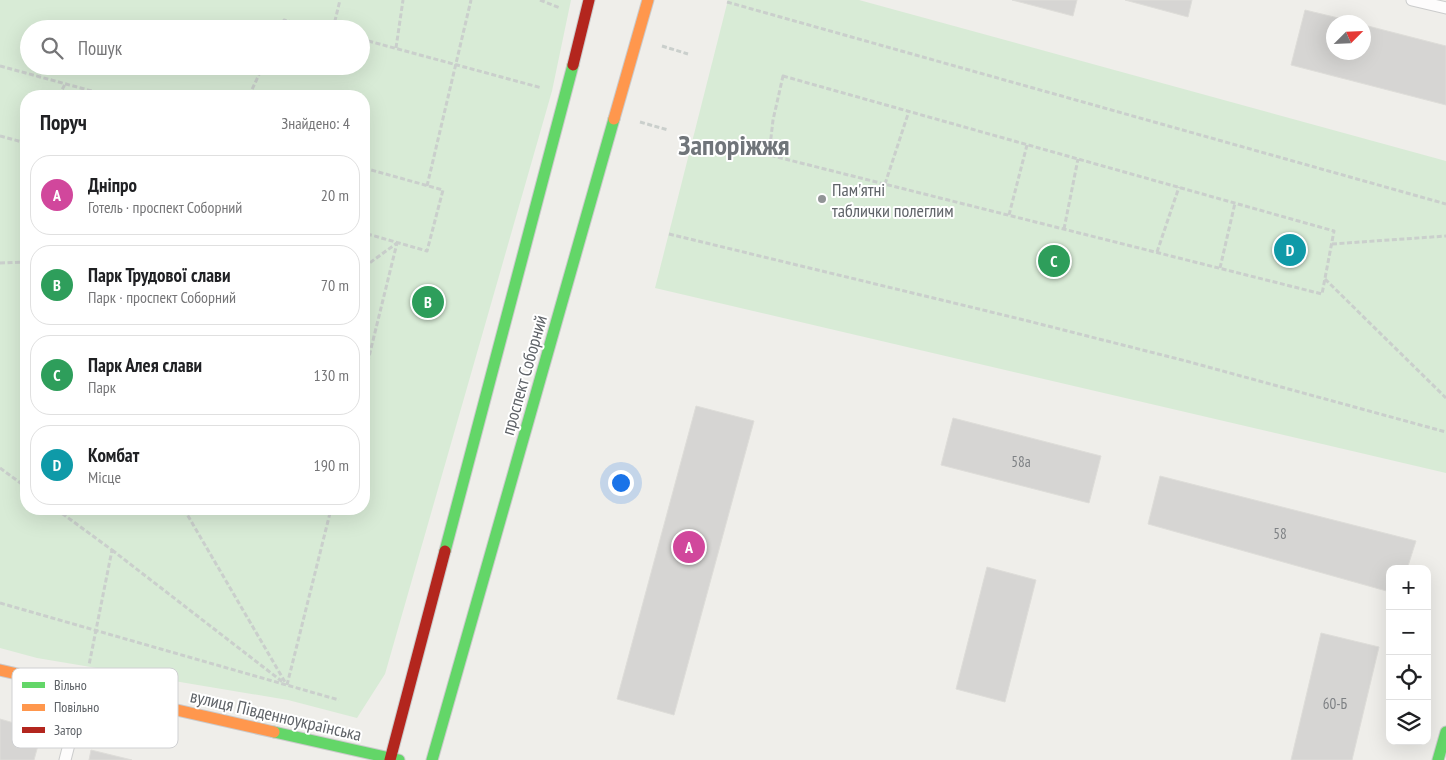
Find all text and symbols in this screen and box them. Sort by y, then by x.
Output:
north arrow [1326,15,1371,60]
search box [20,20,370,75]
icon: search [38,34,66,62]
text: Пошук [78,36,122,60]
text: Поруч [40,109,87,136]
text: Знайдено: 4 [281,113,350,133]
district label: Запоріжжя [678,126,790,163]
text: Дніпро [88,173,137,197]
place label: Пам'ятні таблички полеглим [832,178,954,222]
text: A [53,185,61,205]
text: 20 m [321,185,349,205]
marker: Пам'ятні таблички полеглим [816,193,828,205]
text: Готель · проспект Соборний [88,197,242,217]
pin: D [1274,231,1306,269]
pin: C [1038,242,1070,280]
text: Парк Трудової слави [88,263,231,287]
text: B [53,275,61,295]
text: 70 m [321,275,349,295]
pin: B [412,283,444,321]
text: Парк · проспект Соборний [88,287,236,307]
street label: проспект Соборний [496,312,552,438]
text: Парк Алея слави [88,353,202,377]
text: C [53,365,61,385]
text: 130 m [314,365,349,385]
text: Парк [88,377,116,397]
text: Комбат [88,443,139,467]
house number: 58а [1011,452,1031,471]
text: D [53,455,61,475]
text: 190 m [314,455,349,475]
text: Місце [88,467,121,487]
your location [608,470,634,496]
house number: 58 [1273,524,1287,543]
pin: A [673,528,705,566]
map controls [1386,565,1431,745]
button: + [1386,565,1431,610]
button: − [1386,610,1431,655]
button: locate [1386,655,1431,700]
legend [12,668,178,748]
text: Вільно [54,676,87,694]
street label: вулиця Південноукраїнська [188,684,364,746]
house number: 60-Б [1323,694,1348,713]
text: Повільно [54,698,99,716]
button: layers [1386,700,1431,745]
text: Затор [54,721,82,739]

